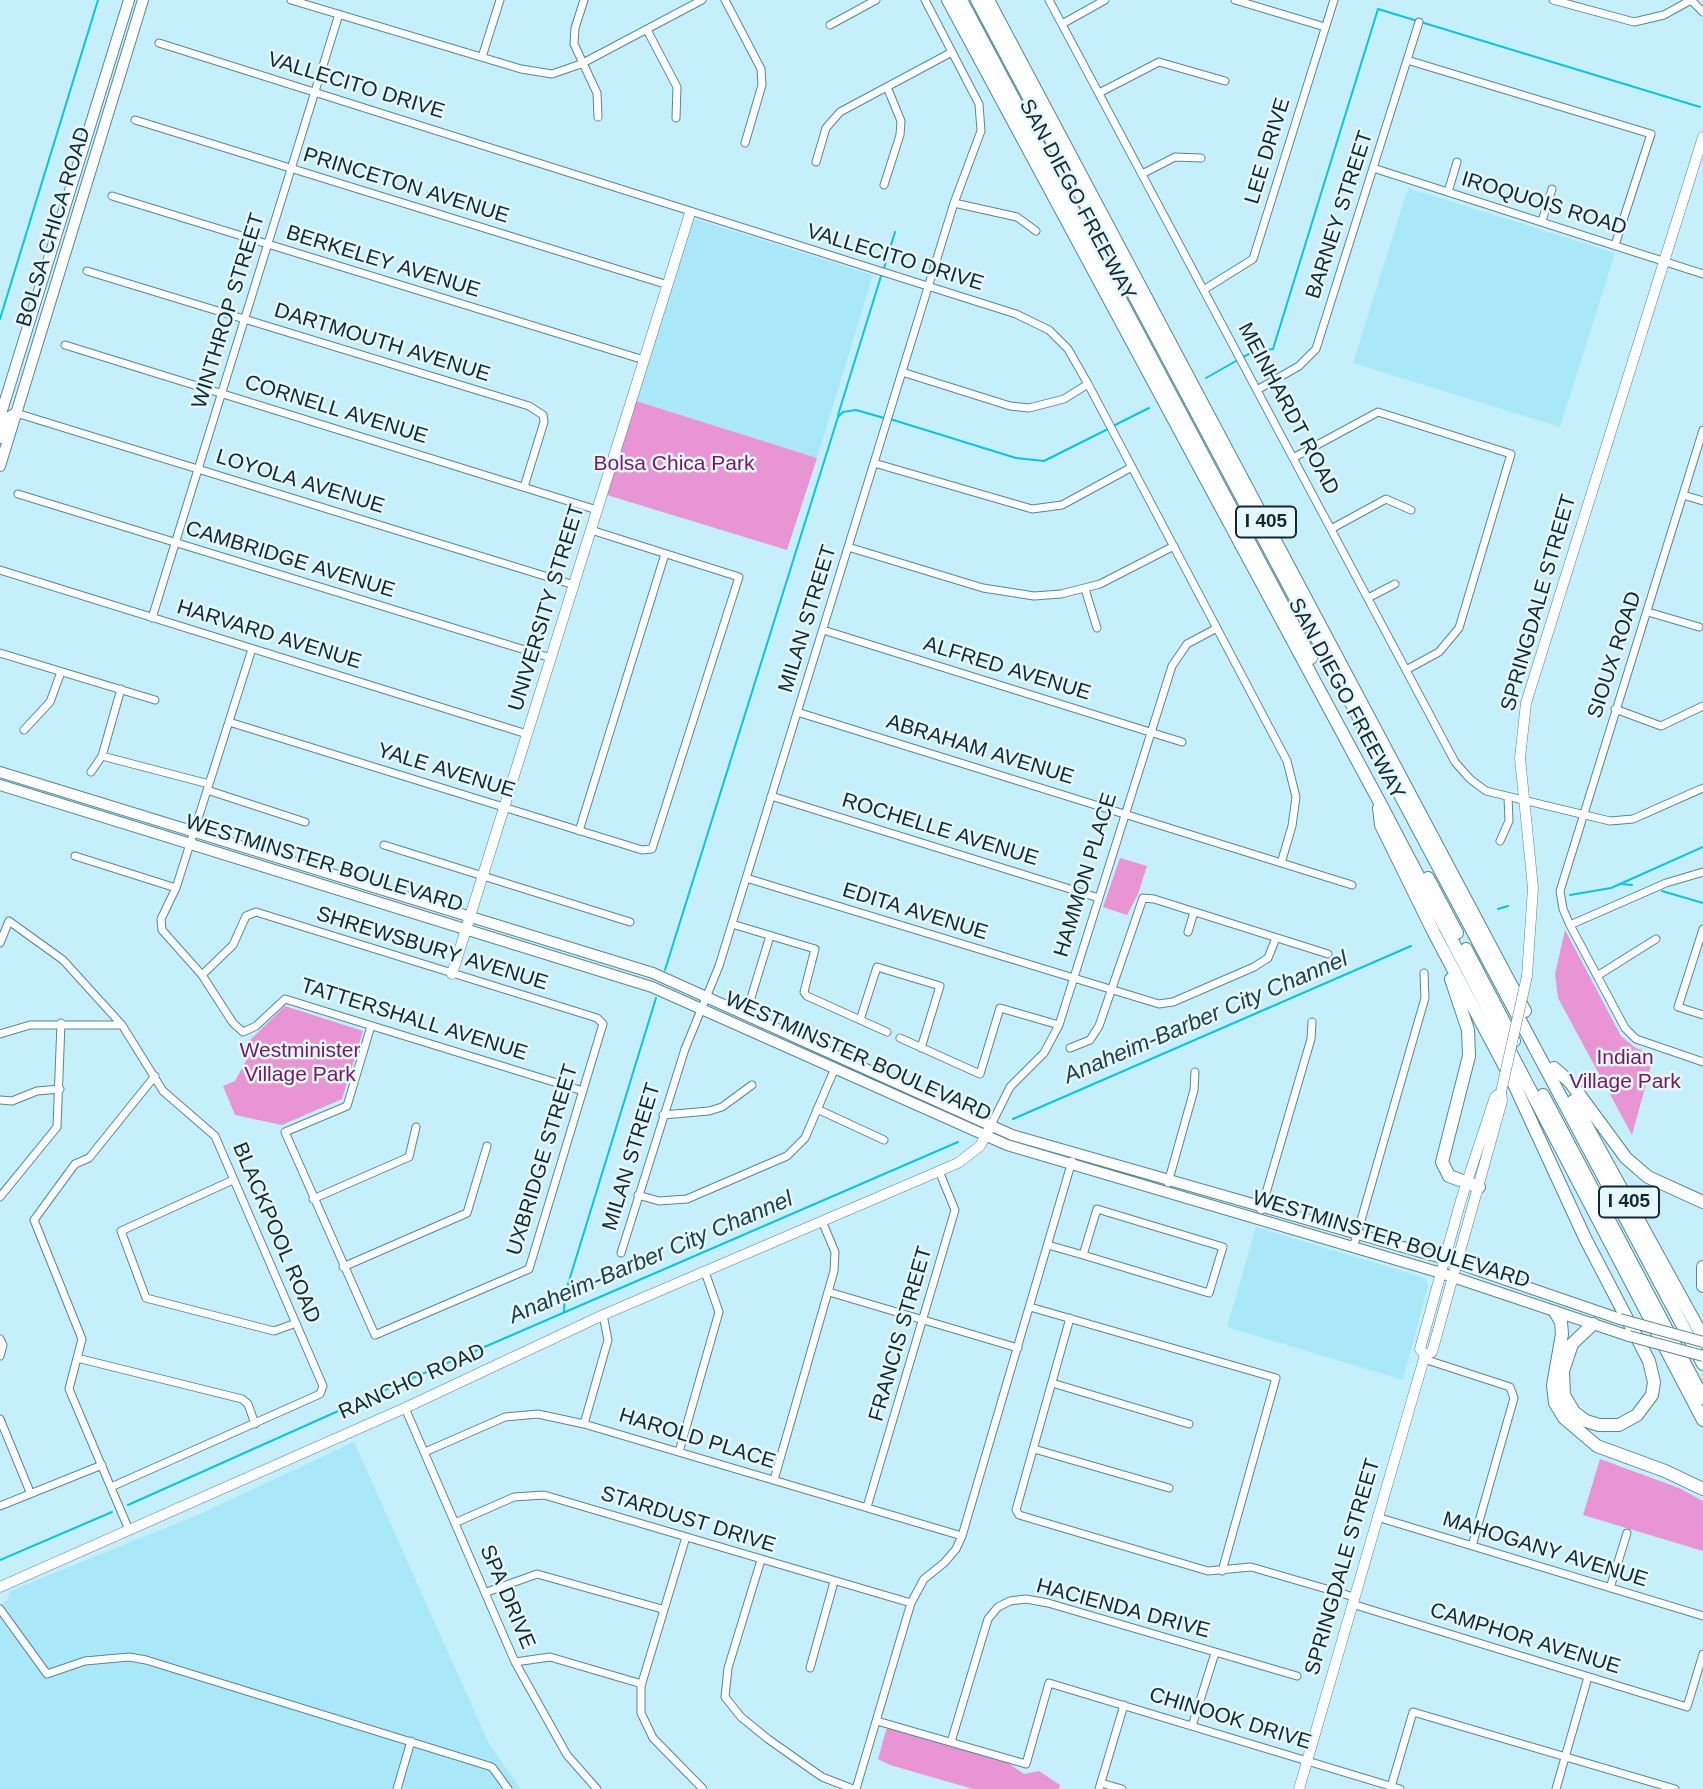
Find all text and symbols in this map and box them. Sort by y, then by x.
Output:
street label: VALLECITO DRIVE [265,47,447,125]
street label: SAN DIEGO FREEWAY [1013,95,1141,305]
street label: LEE DRIVE [1240,95,1296,207]
street label: BOLSA CHICA ROAD [12,124,96,330]
street label: BARNEY STREET [1301,128,1379,302]
street label: PRINCETON AVENUE [300,143,512,229]
street label: IROQUOIS ROAD [1458,167,1630,241]
street label: WINTHROP STREET [187,210,271,412]
street label: VALLECITO DRIVE [804,219,986,297]
street label: BERKELEY AVENUE [283,220,483,304]
street label: DARTMOUTH AVENUE [271,298,493,388]
street label: MEINHARDT ROAD [1232,319,1344,499]
street label: CORNELL AVENUE [242,370,430,450]
street label: LOYOLA AVENUE [213,444,387,520]
park label: Bolsa Chica Park [593,451,755,477]
street label: SPRINGDALE STREET [1496,492,1582,714]
street label: UNIVERSITY STREET [504,502,590,714]
road number: I 405 [1236,506,1296,538]
street label: CAMBRIDGE AVENUE [182,516,398,604]
street label: MILAN STREET [774,542,842,696]
street label: SIOUX ROAD [1583,588,1647,722]
street label: SAN DIEGO FREEWAY [1282,594,1410,804]
street label: HARVARD AVENUE [174,595,364,675]
street label: ALFRED AVENUE [920,632,1094,706]
street label: ABRAHAM AVENUE [883,710,1077,790]
street label: YALE AVENUE [374,738,518,804]
street label: ROCHELLE AVENUE [839,788,1041,872]
street label: HAMMON PLACE [1049,790,1123,960]
street label: WESTMINSTER BOULEVARD [182,810,466,918]
street label: EDITA AVENUE [839,878,991,946]
street label: SHREWSBURY AVENUE [313,902,551,996]
water label: Anaheim-Barber City Channel [1060,946,1352,1090]
street label: TATTERSHALL AVENUE [298,973,530,1067]
street label: WESTMINSTER BOULEVARD [721,987,995,1127]
park label: Westminister Village Park [240,1038,360,1088]
park label: Indian Village Park [1569,1045,1681,1095]
street label: UXBRIDGE STREET [502,1061,584,1259]
street label: MILAN STREET [598,1080,666,1234]
street label: BLACKPOOL ROAD [227,1139,325,1327]
water label: Anaheim-Barber City Channel [505,1186,797,1330]
street label: WESTMINSTER BOULEVARD [1249,1186,1533,1294]
road number: I 405 [1599,1186,1659,1218]
street label: FRANCIS STREET [864,1244,938,1424]
street label: RANCHO ROAD [335,1338,489,1426]
street label: HAROLD PLACE [616,1403,778,1475]
street label: SPRINGDALE STREET [1300,1456,1386,1678]
street label: STARDUST DRIVE [597,1481,779,1559]
street label: MAHOGANY AVENUE [1439,1507,1651,1593]
street label: SPA DRIVE [474,1541,540,1653]
street label: HACIENDA DRIVE [1034,1574,1212,1644]
street label: CAMPHOR AVENUE [1427,1598,1623,1680]
street label: CHINOOK DRIVE [1146,1682,1314,1756]

